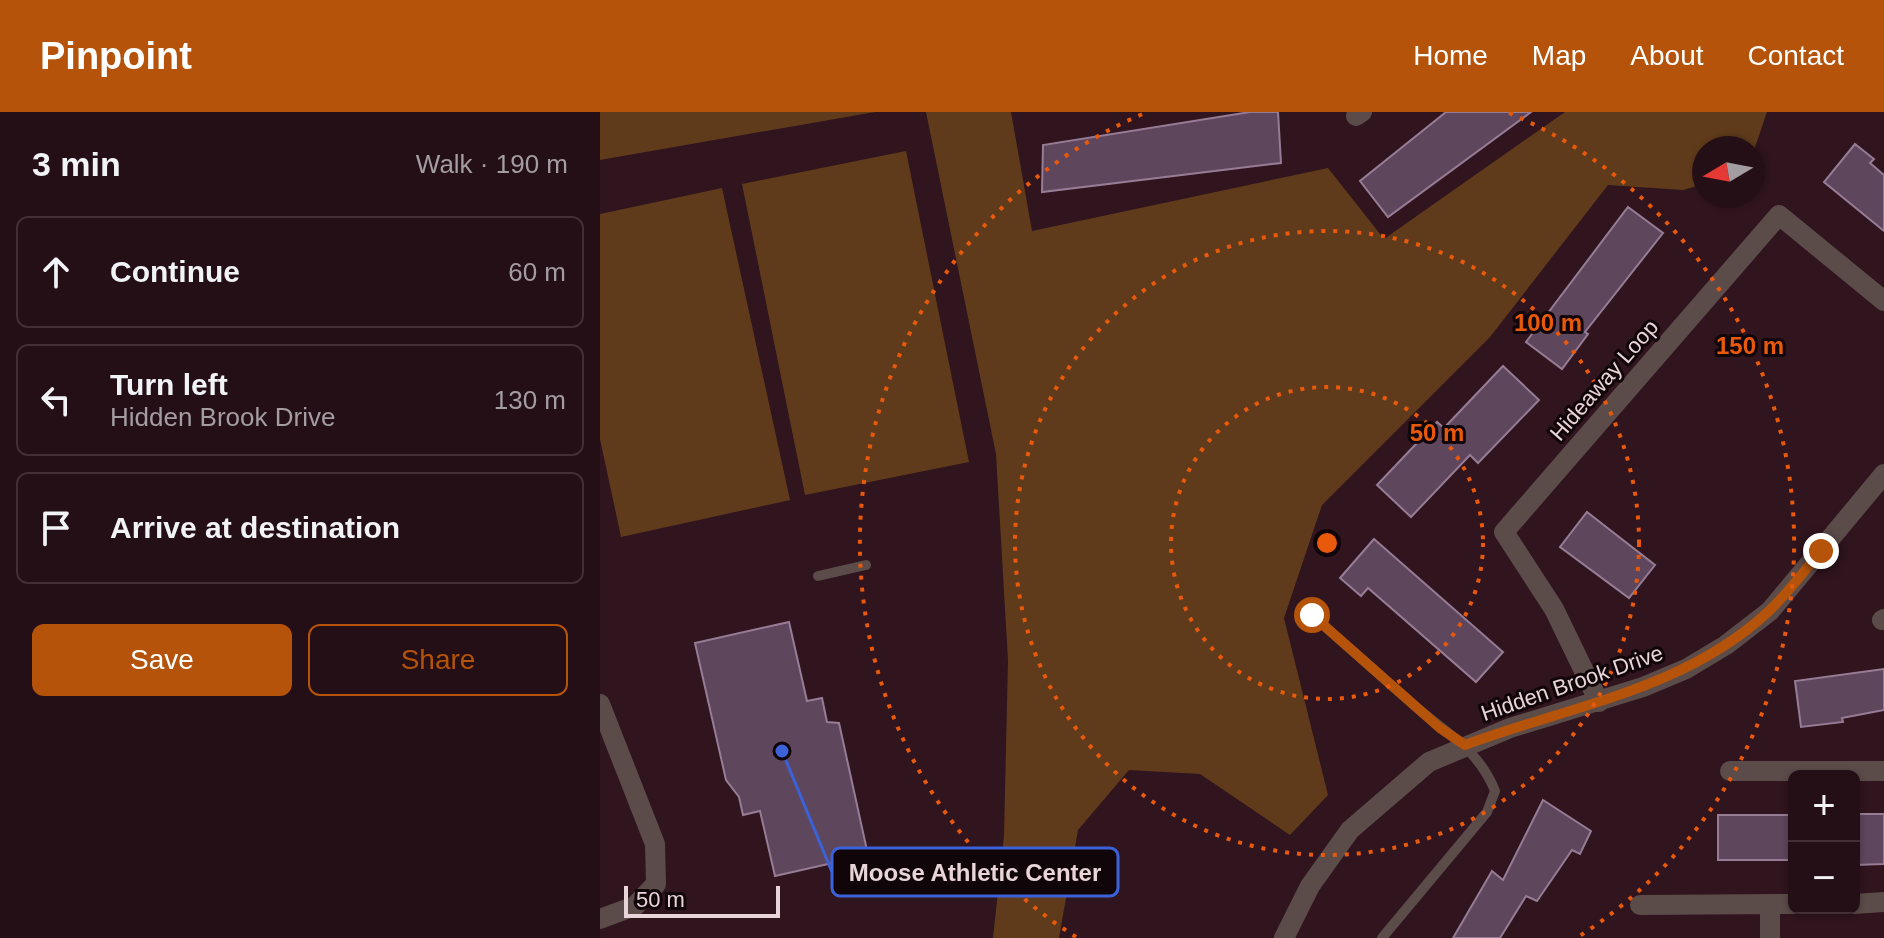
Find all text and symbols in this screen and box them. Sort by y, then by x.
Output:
text: Pinpoint [40,35,192,77]
text: Home [1413,40,1488,71]
text: Map [1532,40,1586,71]
text: About [1630,40,1704,71]
text: Contact [1748,40,1844,71]
north arrow [1692,136,1764,208]
text: 3 min [32,145,121,183]
text: Walk · 190 m [416,149,568,179]
icon: ahead [34,250,78,294]
text: Continue [110,255,240,288]
text: 60 m [508,257,566,287]
text: 100 m [1514,309,1582,336]
street label: Hideaway Loop [1545,315,1663,445]
text: 150 m [1716,332,1784,359]
text: Turn left [110,368,228,401]
icon: left [34,378,78,422]
text: 130 m [494,385,566,415]
text: Hidden Brook Drive [110,402,335,432]
text: 50 m [1410,419,1464,446]
icon: arrive [34,506,78,550]
text: Arrive at destination [110,511,400,544]
centre of rings [1313,529,1341,557]
route end [1803,533,1839,569]
route start [1294,597,1330,633]
button: Save [32,624,292,696]
button: Share [308,624,568,696]
street label: Hidden Brook Drive [1478,640,1666,726]
map controls [1788,770,1860,914]
button: + [1788,770,1860,842]
button: − [1788,842,1860,914]
callout: Moose Athletic Center [832,848,1118,896]
text: Moose Athletic Center [849,859,1101,886]
scale bar [624,882,780,918]
text: 50 m [636,887,685,912]

